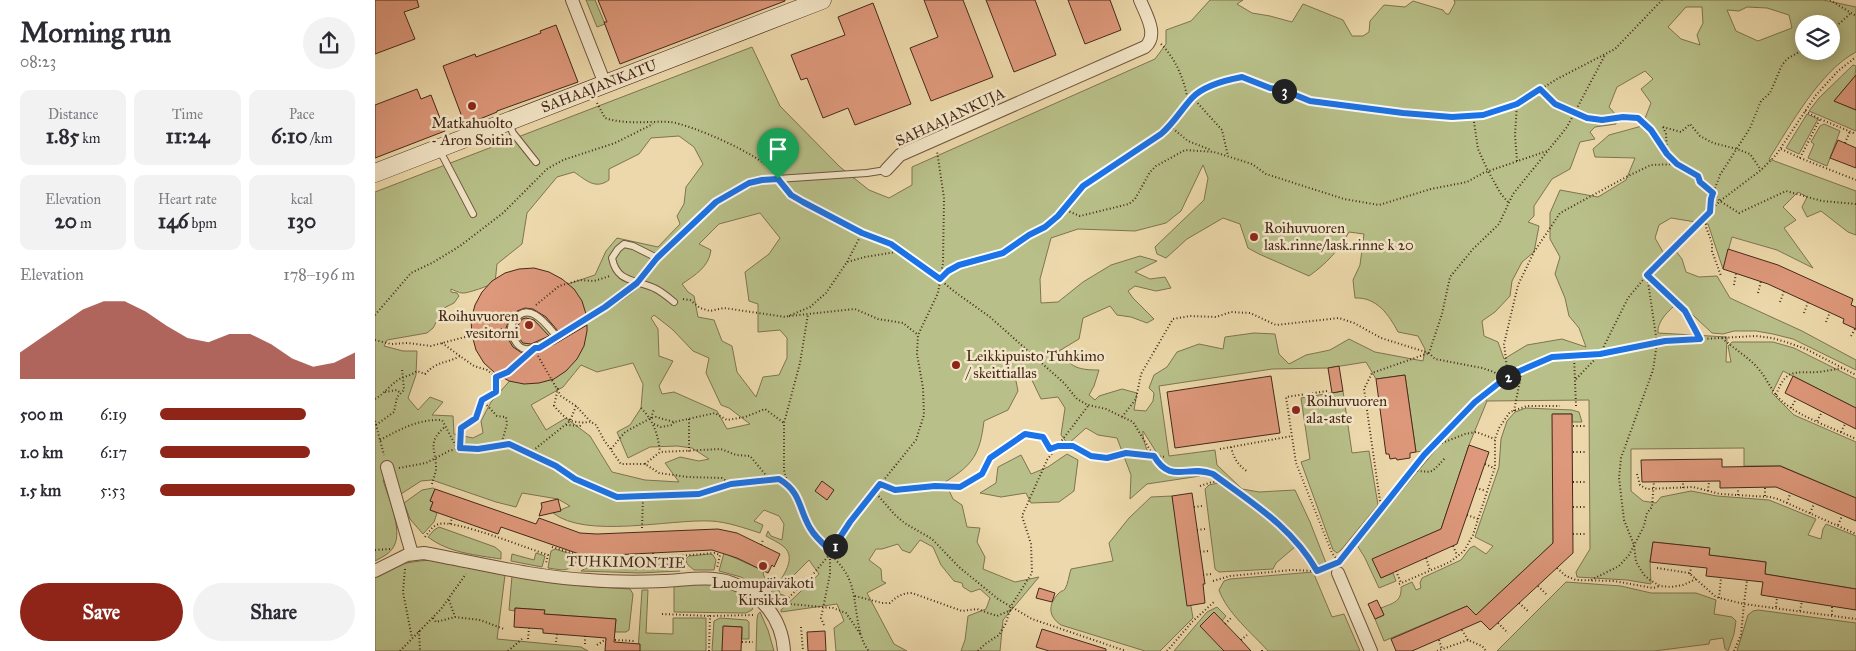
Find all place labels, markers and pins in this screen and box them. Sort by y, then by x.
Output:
pin: 3 [1271,78,1297,104]
marker: Matkahuolto - Aron Soitin [466,100,478,112]
place label: Matkahuolto - Aron Soitin [431,114,513,149]
pin [757,128,799,179]
place label: Roihuvuoren lask.rinne/lask.rinne k 20 [1264,219,1414,254]
marker: Roihuvuoren lask.rinne/lask.rinne k 20 [1248,231,1260,243]
place label: Roihuvuoren vesitorni [438,307,519,342]
marker: Roihuvuoren vesitorni [523,319,535,331]
place label: Leikkipuisto Tuhkimo / skeittiallas [965,347,1105,382]
marker: Leikkipuisto Tuhkimo / skeittiallas [950,359,962,371]
pin: 2 [1495,364,1521,390]
place label: Roihuvuoren ala-aste [1306,392,1387,427]
marker: Roihuvuoren ala-aste [1290,404,1302,416]
pin: 1 [823,534,847,558]
marker: Luomupäiväkoti Kirsikka [757,560,769,572]
place label: Luomupäiväkoti Kirsikka [712,574,814,609]

